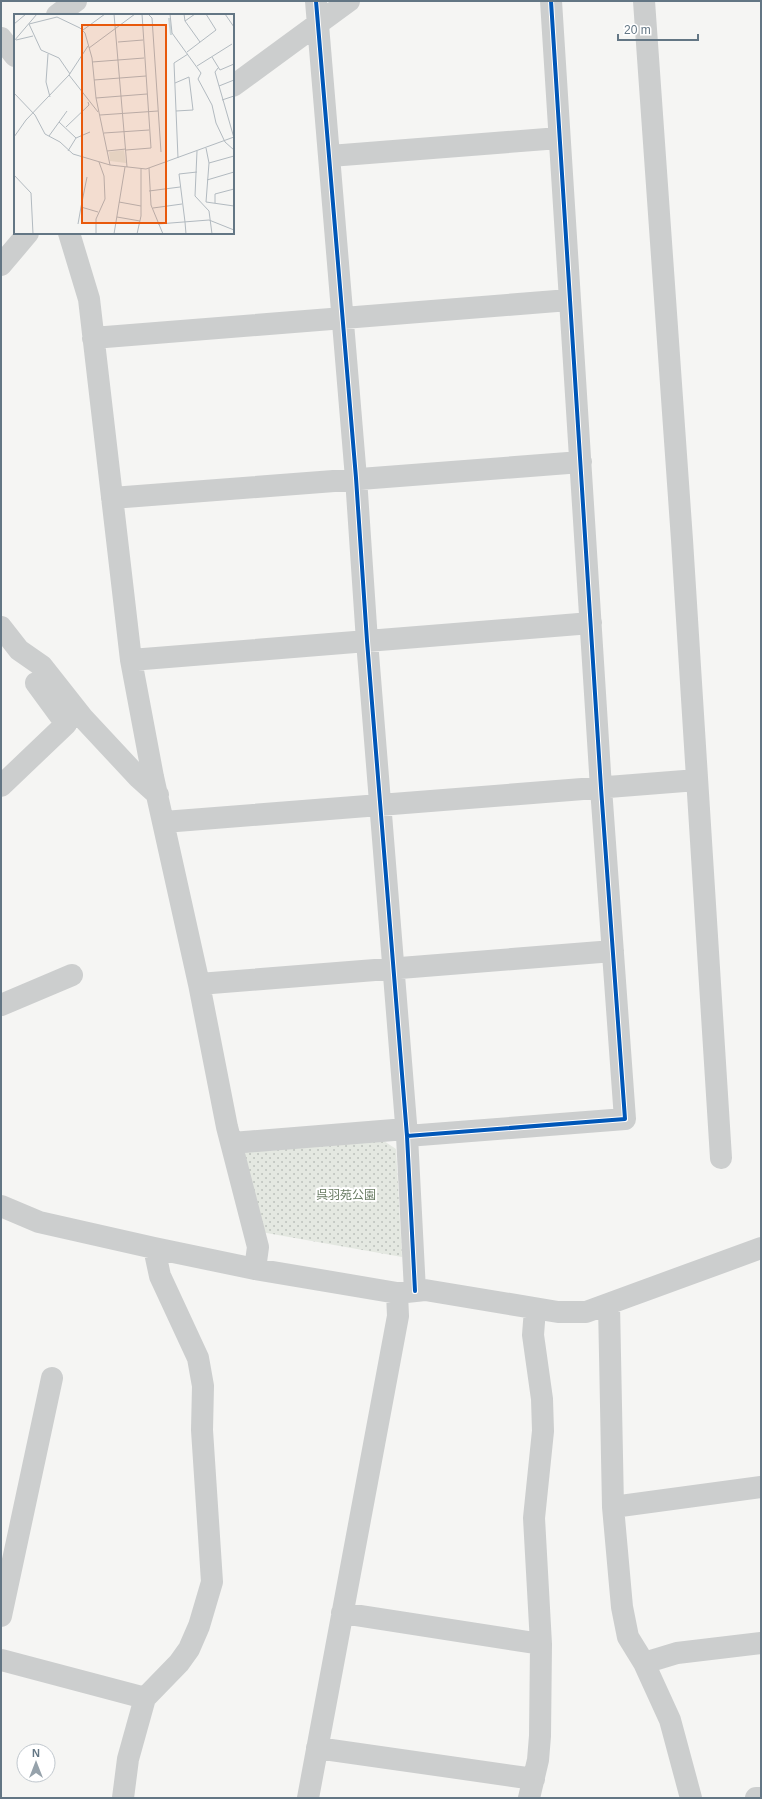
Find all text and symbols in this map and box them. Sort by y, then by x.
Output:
inset map [14,14,234,234]
scale bar [618,16,698,42]
text: 20 m [624,23,651,37]
park label: 呉羽苑公園 [316,1188,376,1202]
north arrow [16,1743,56,1783]
text: N [32,1747,40,1759]

